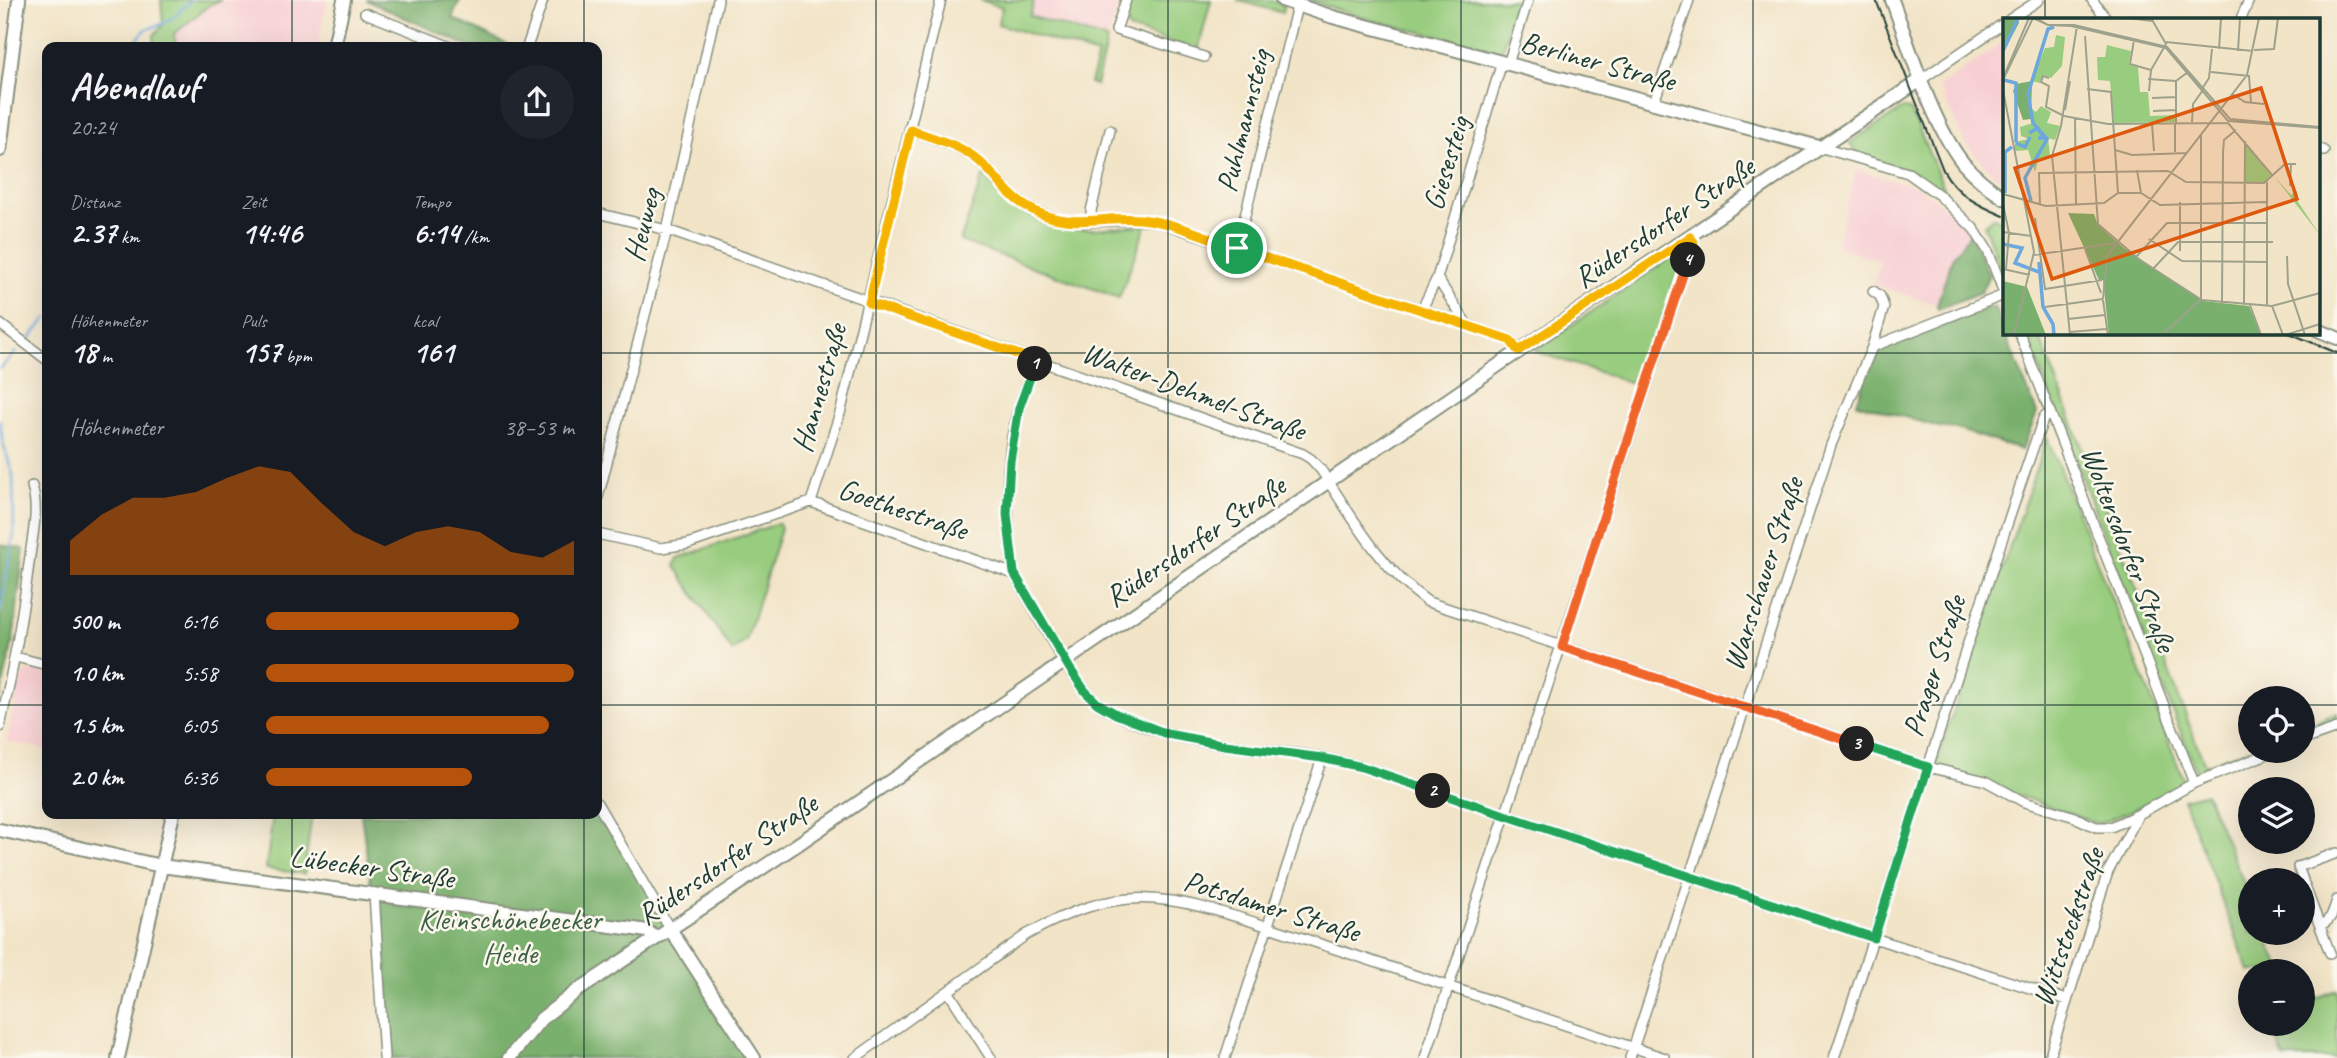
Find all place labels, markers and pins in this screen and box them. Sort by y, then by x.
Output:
pin [1207,218,1267,278]
pin: 4 [1670,243,1706,278]
pin: 1 [1018,346,1052,382]
pin: 3 [1840,726,1874,762]
pin: 2 [1416,774,1450,808]

